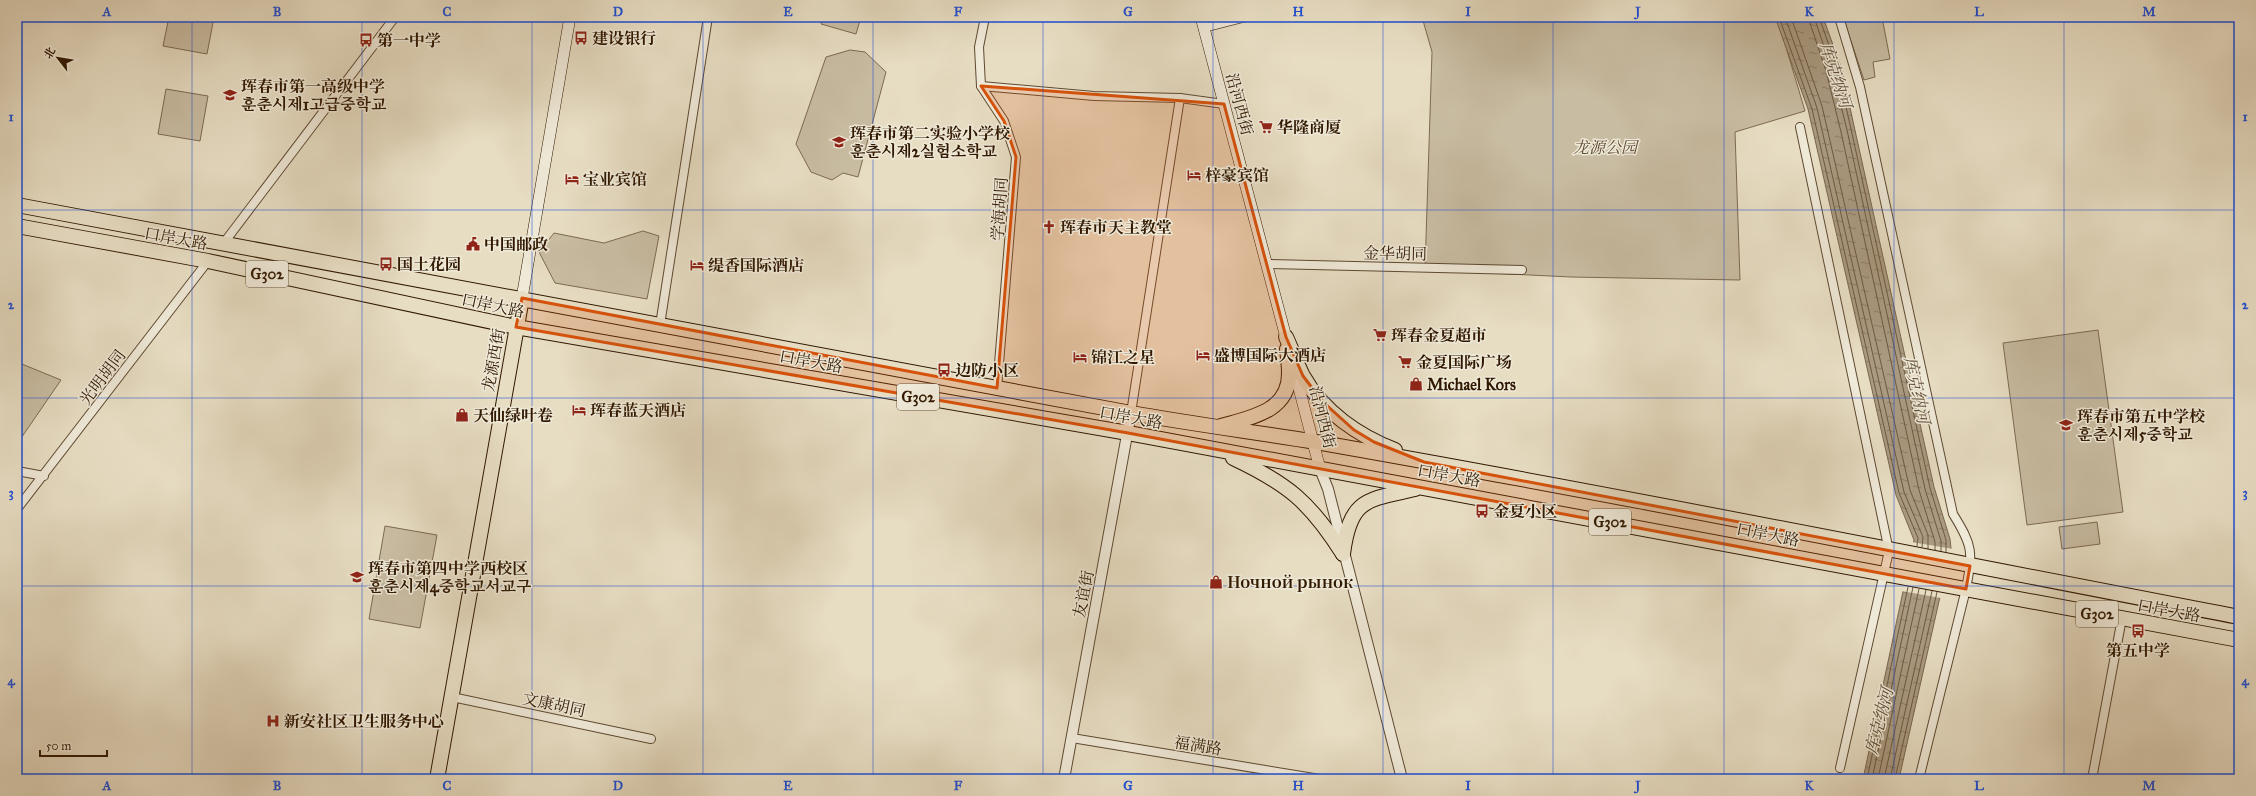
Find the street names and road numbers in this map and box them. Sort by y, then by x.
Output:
street label: 沿河西街 [1222,71,1257,138]
street label: 学海胡同 [988,176,1011,242]
street label: 口岸大路 [143,224,209,253]
street label: 金华胡同 [1363,243,1427,264]
road number: G302 [246,261,288,287]
street label: 口岸大路 [460,290,526,321]
street label: 龙源西街 [479,327,508,393]
street label: 光明胡同 [76,346,129,409]
street label: 口岸大路 [778,347,844,376]
road number: G302 [897,384,939,410]
street label: 沿河西街 [1306,384,1339,450]
street label: 口岸大路 [1098,403,1164,432]
street label: 口岸大路 [1416,461,1482,490]
road number: G302 [1589,509,1631,535]
street label: 口岸大路 [1735,519,1801,550]
street label: 友谊街 [1070,569,1097,619]
street label: 口岸大路 [2136,596,2202,625]
road number: G302 [2076,601,2118,627]
street label: 文康胡同 [521,689,587,720]
street label: 福满路 [1173,732,1223,759]

